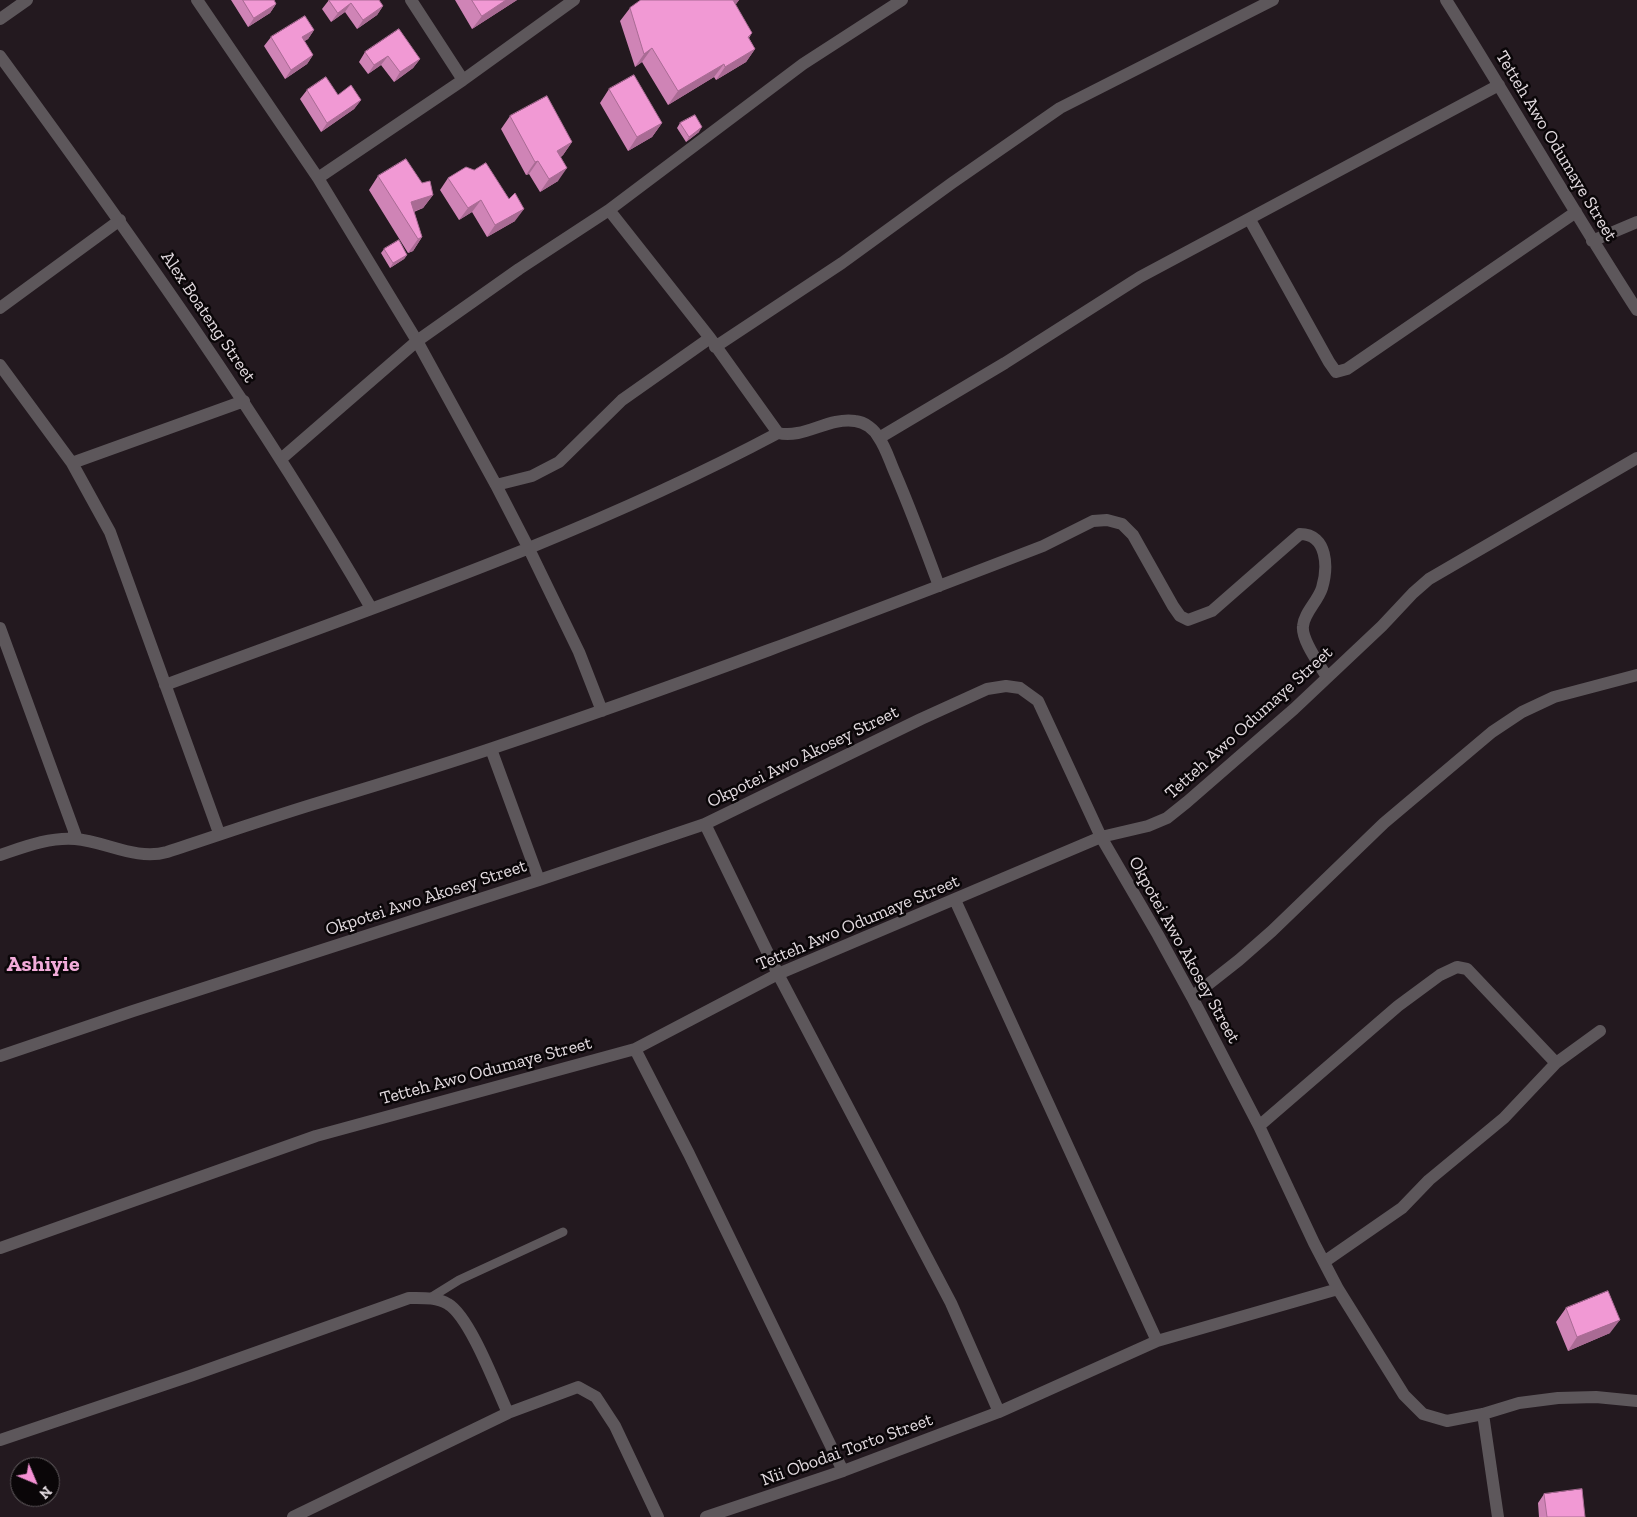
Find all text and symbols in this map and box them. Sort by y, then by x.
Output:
street label: Tetteh Awo Odumaye Street [1491,47,1621,245]
street label: Alex Boateng Street [156,247,260,387]
street label: Tetteh Awo Odumaye Street [1161,642,1337,804]
street label: Okpotei Awo Akosey Street [704,701,902,813]
street label: Okpotei Awo Akosey Street [1124,853,1244,1047]
street label: Okpotei Awo Akosey Street [323,855,529,941]
street label: Tetteh Awo Odumaye Street [753,870,963,976]
district label: Ashiyie [6,952,80,978]
street label: Tetteh Awo Odumaye Street [378,1032,594,1110]
street label: Nii Obodai Torto Street [758,1409,936,1491]
north arrow [10,1457,60,1507]
text: N [35,1482,55,1502]

